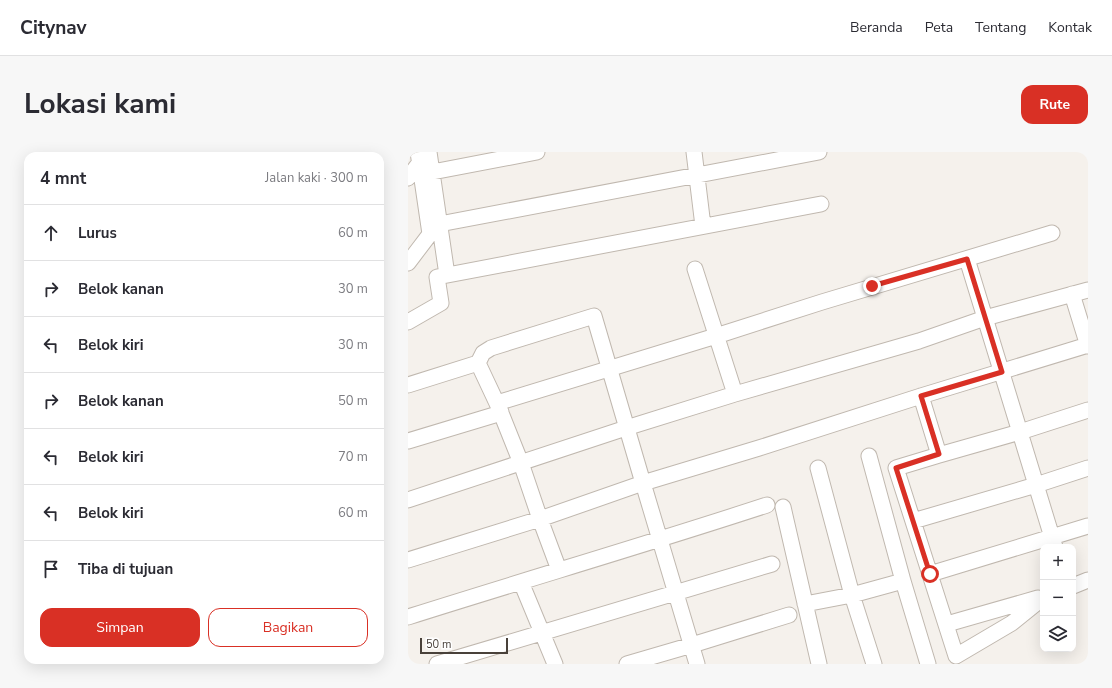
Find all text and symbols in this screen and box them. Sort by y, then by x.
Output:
text: Citynav [20,15,87,41]
text: Beranda [850,18,903,37]
text: Peta [925,18,953,37]
text: Tentang [975,18,1026,37]
text: Kontak [1048,18,1092,37]
text: Lokasi kami [24,85,176,123]
button: Rute [1021,85,1088,124]
text: 4 mnt [40,167,86,190]
text: Jalan kaki · 300 m [265,169,368,187]
icon: ahead [40,222,62,244]
text: Lurus [78,223,117,243]
text: 60 m [338,224,368,242]
route end [863,277,881,295]
icon: right [40,278,62,300]
text: Belok kanan [78,279,164,299]
text: 30 m [338,280,368,298]
icon: left [40,334,62,356]
text: Belok kiri [78,335,143,355]
text: 30 m [338,336,368,354]
icon: right [40,390,62,412]
text: Belok kanan [78,391,164,411]
text: 50 m [338,392,368,410]
icon: left [40,446,62,468]
text: Belok kiri [78,447,143,467]
text: 70 m [338,448,368,466]
icon: left [40,502,62,524]
text: Belok kiri [78,503,143,523]
text: 60 m [338,504,368,522]
map controls [1040,544,1076,652]
button: + [1040,544,1076,580]
icon: arrive [40,558,62,580]
text: Tiba di tujuan [78,559,173,579]
route start [921,565,939,583]
button: − [1040,580,1076,616]
button: Simpan [40,608,200,647]
button: Bagikan [208,608,368,647]
button: layers [1040,616,1076,652]
scale bar [420,636,508,655]
text: 50 m [426,637,451,652]

